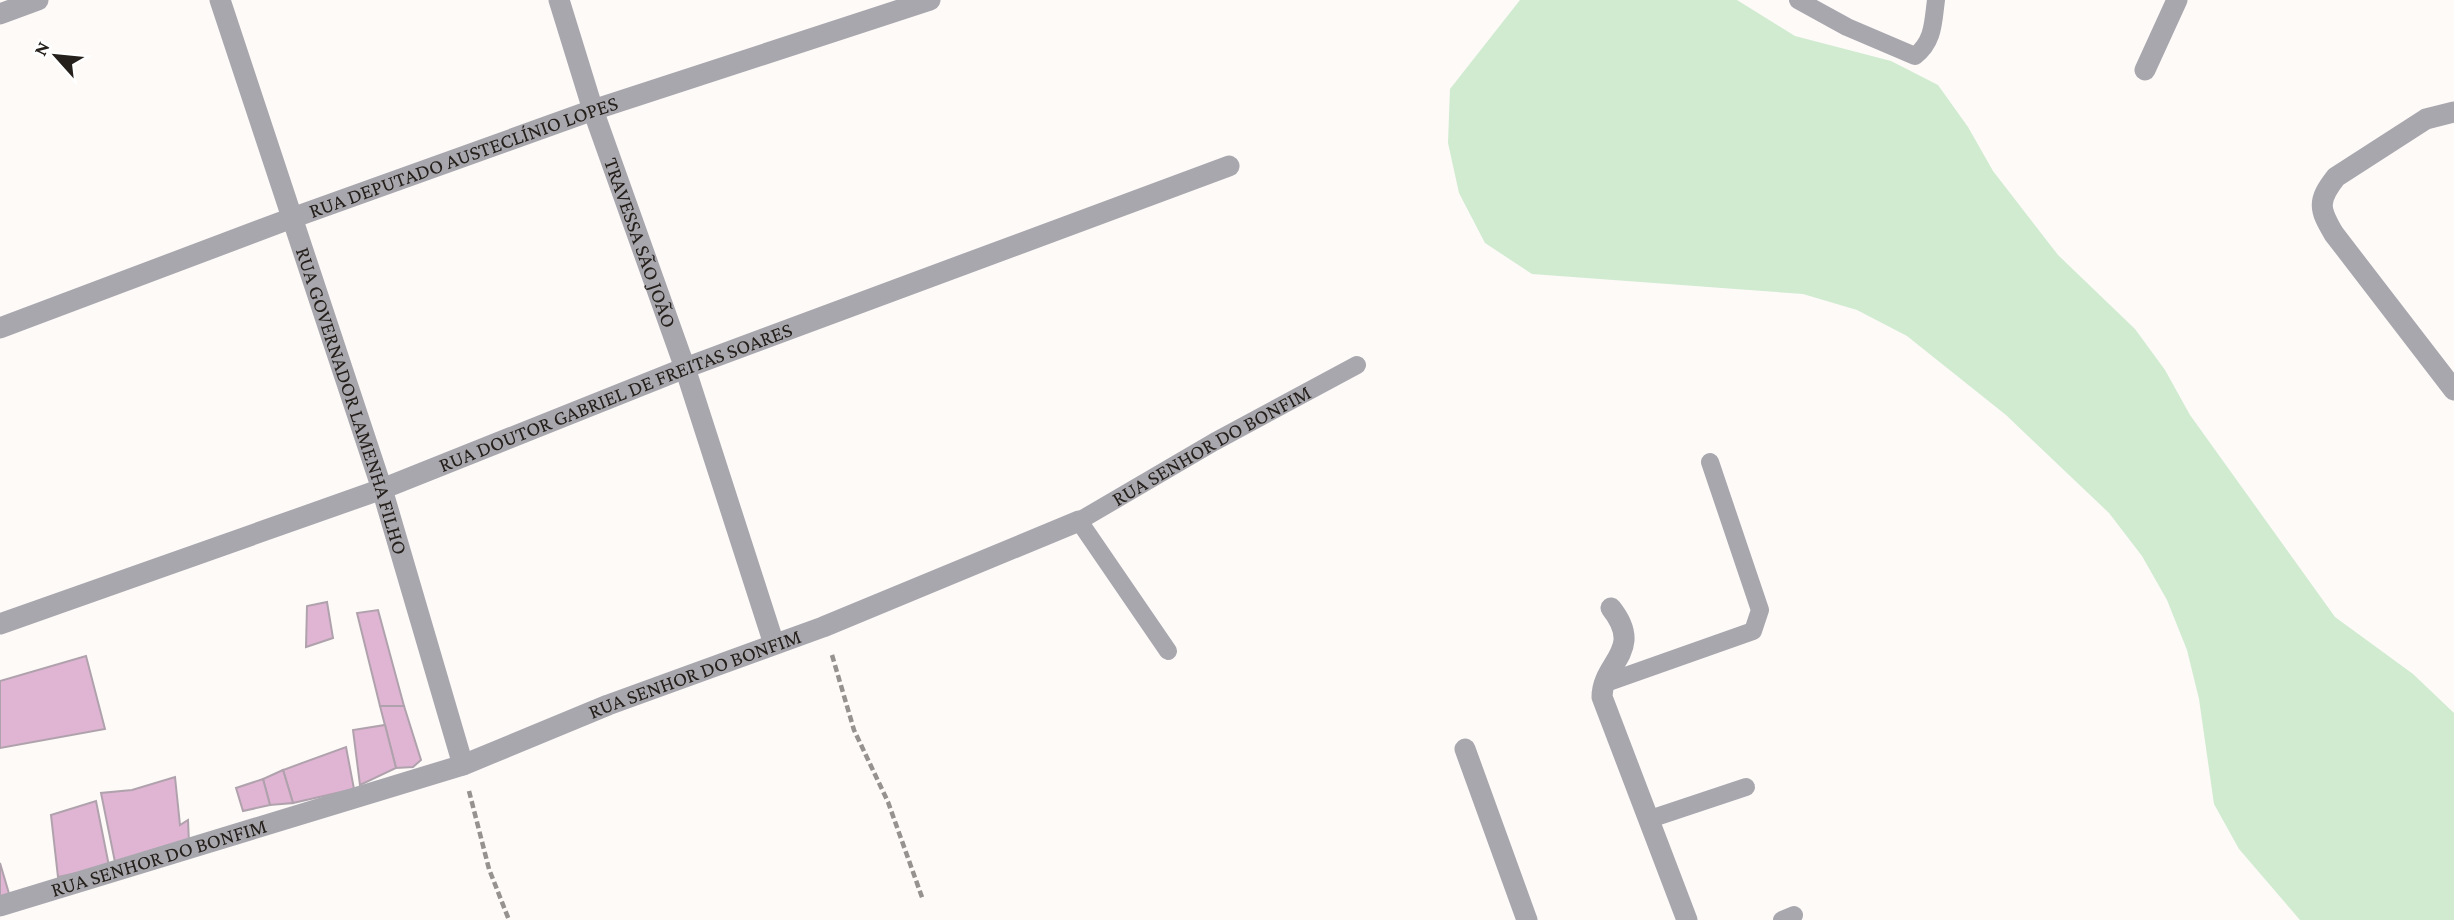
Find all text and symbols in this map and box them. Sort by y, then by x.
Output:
north arrow [21,21,91,91]
text: N [29,38,54,59]
street label: RUA DEPUTADO AUSTECLÍNIO LOPES [306,91,621,223]
street label: TRAVESSA SÃO JOÃO [599,154,682,331]
street label: RUA GOVERNADOR LAMENHA FILHO [291,244,413,557]
street label: RUA DOUTOR GABRIEL DE FREITAS SOARES [435,317,796,477]
street label: RUA SENHOR DO BONFIM [1108,380,1315,511]
street label: RUA SENHOR DO BONFIM [585,624,804,724]
street label: RUA SENHOR DO BONFIM [48,813,270,902]

